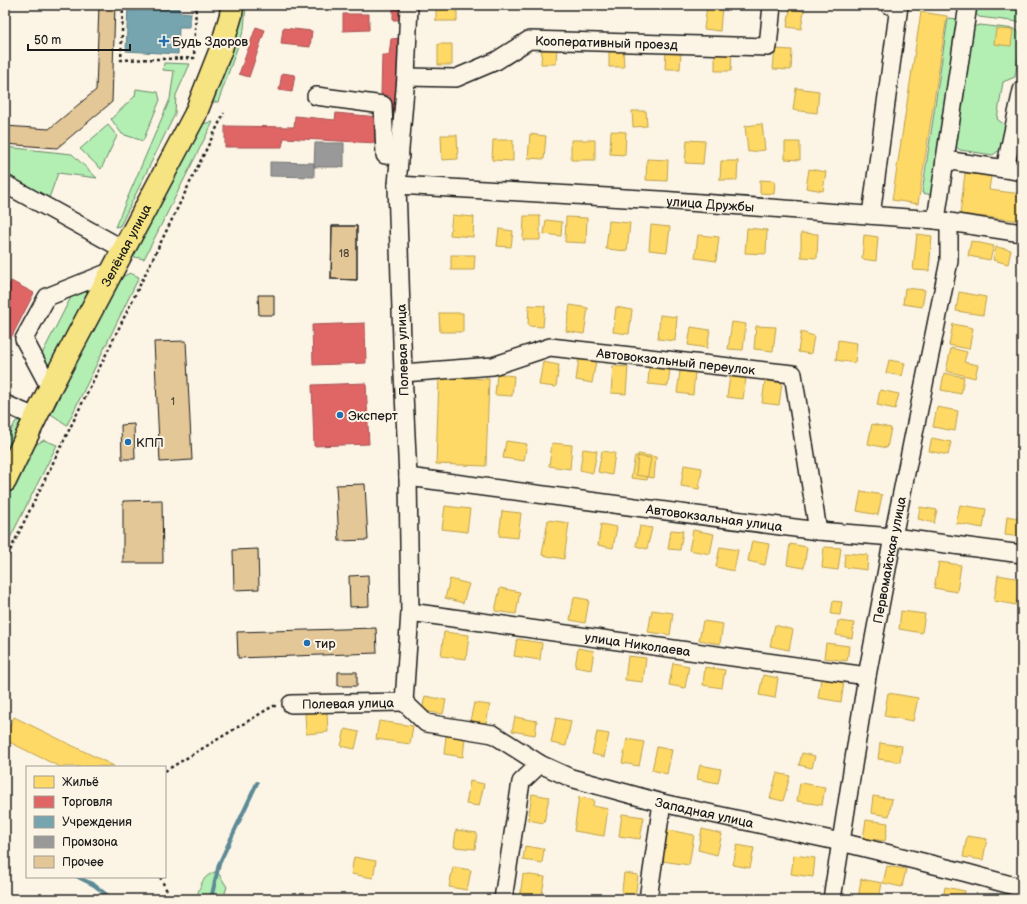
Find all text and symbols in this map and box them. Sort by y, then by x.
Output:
scale bar [28,26,130,52]
text: 50 m [34,33,61,48]
street label: Кооперативный проезд [535,33,678,53]
place label: Будь Здоров [172,34,248,50]
marker: Будь Здоров [159,36,169,46]
street label: улица Дружбы [666,194,755,216]
street label: Зелёная улица [98,201,155,290]
house number: 18 [339,247,349,260]
street label: Полевая улица [393,303,413,396]
street label: Автовокзальный переулок [594,345,756,379]
house number: 1 [171,395,175,408]
place label: Эксперт [348,408,398,424]
marker: Эксперт [335,410,345,420]
place label: КПП [136,435,164,451]
marker: КПП [123,437,133,447]
street label: Первомайская улица [870,495,910,625]
street label: Автовокзальная улица [644,501,784,535]
street label: улица Николаева [584,630,692,660]
place label: тир [315,636,336,652]
marker: тир [302,638,312,648]
street label: Полевая улица [302,695,395,713]
legend [26,766,166,878]
text: Жильё [62,775,99,790]
text: Торговля [62,795,113,810]
street label: Западная улица [653,795,755,832]
text: Учреждения [62,815,132,830]
text: Промзона [62,835,118,850]
text: Прочее [62,855,104,870]

